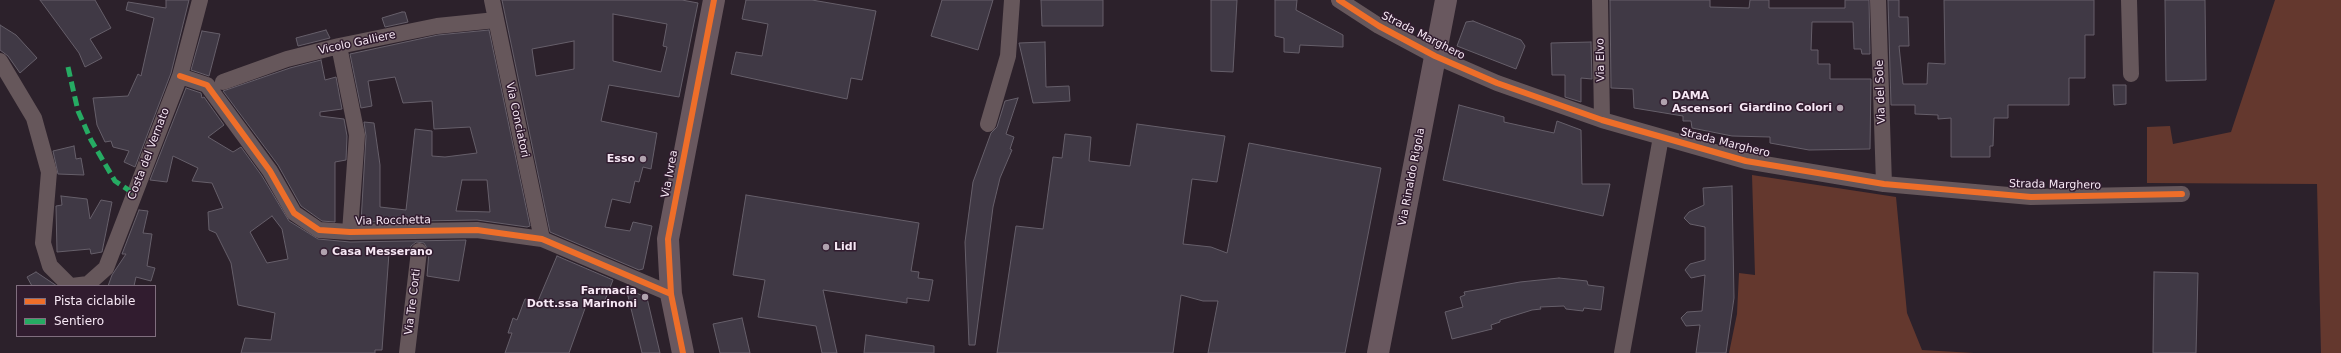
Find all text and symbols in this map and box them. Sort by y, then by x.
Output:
street label: Strada Marghero [1379,9,1467,63]
street label: Vicolo Galliere [317,28,397,58]
street label: Via Elvo [1594,38,1608,82]
street label: Via del Sole [1873,60,1889,124]
street label: Via Conciatori [503,81,531,159]
place label: DAMA Ascensori [1672,89,1732,115]
marker: DAMA Ascensori [1659,97,1669,107]
place label: Giardino Colori [1739,101,1832,115]
marker: Giardino Colori [1835,103,1845,113]
street label: Costa del Vernato [125,106,173,202]
street label: Strada Marghero [1679,125,1771,161]
street label: Via Rinaldo Rigola [1396,127,1428,227]
street label: Via Ivrea [659,149,681,199]
place label: Esso [607,152,635,166]
marker: Esso [638,154,648,164]
street label: Strada Marghero [2009,178,2101,192]
street label: Via Rocchetta [355,214,431,228]
place label: Lidl [834,240,856,254]
marker: Lidl [821,242,831,252]
place label: Casa Messerano [332,245,432,259]
marker: Casa Messerano [319,247,329,257]
street label: Via Tre Corti [402,268,424,336]
place label: Farmacia Dott.ssa Marinoni [527,284,637,310]
legend [16,285,156,337]
marker: Farmacia Dott.ssa Marinoni [640,292,650,302]
text: Pista ciclabile [54,294,135,308]
text: Sentiero [54,314,104,328]

